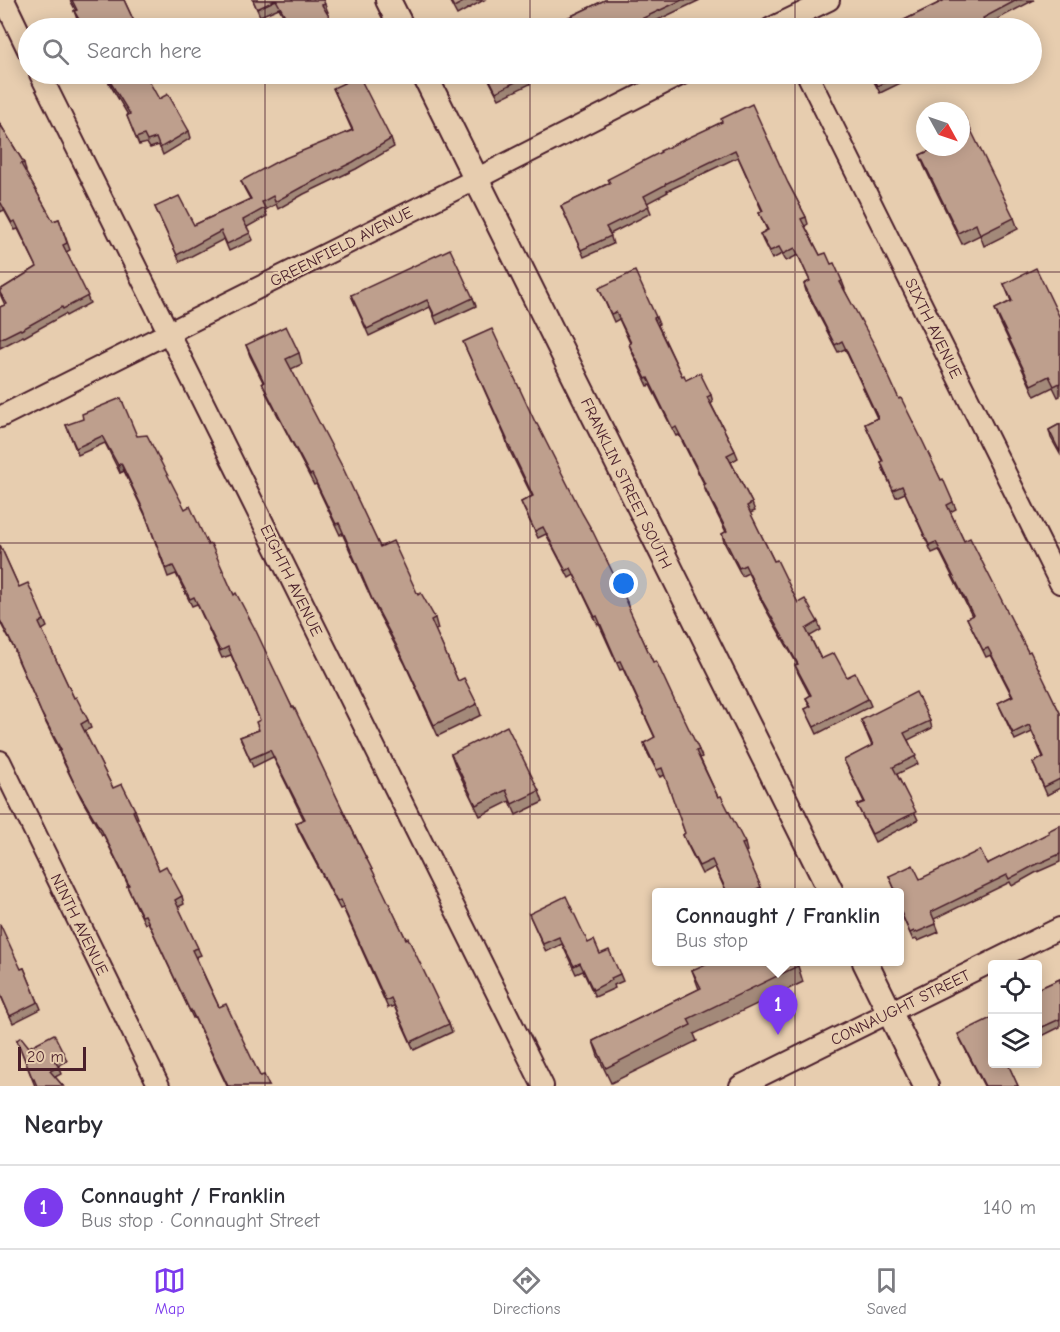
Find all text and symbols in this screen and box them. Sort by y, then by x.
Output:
search box [18,18,1042,84]
icon: search [39,35,72,68]
text: Search here [87,38,202,64]
north arrow [916,102,970,156]
street label: GREENFIELD AVENUE [267,203,416,291]
street label: SIXTH AVENUE [901,275,965,382]
street label: FRANKLIN STREET SOUTH [577,395,675,572]
street label: EIGHTH AVENUE [256,522,326,639]
your location [609,569,638,598]
street label: NINTH AVENUE [47,871,112,978]
popup [652,888,904,966]
text: Connaught / Franklin [676,903,880,929]
text: Bus stop [676,929,748,952]
map controls [988,960,1042,1068]
button: locate [988,960,1042,1014]
street label: CONNAUGHT STREET [828,966,974,1049]
pin: 1 [758,986,798,1035]
button: layers [988,1014,1042,1068]
scale bar [18,1044,86,1072]
text: 20 m [27,1048,64,1066]
text: Nearby [24,1110,103,1140]
text: Connaught / Franklin [81,1183,286,1209]
text: 1 [40,1196,47,1219]
text: 140 m [983,1196,1036,1219]
text: Bus stop · Connaught Street [81,1209,319,1232]
tab: Map [153,1264,186,1318]
tab: Directions [493,1264,560,1318]
tab: Saved [867,1264,907,1318]

